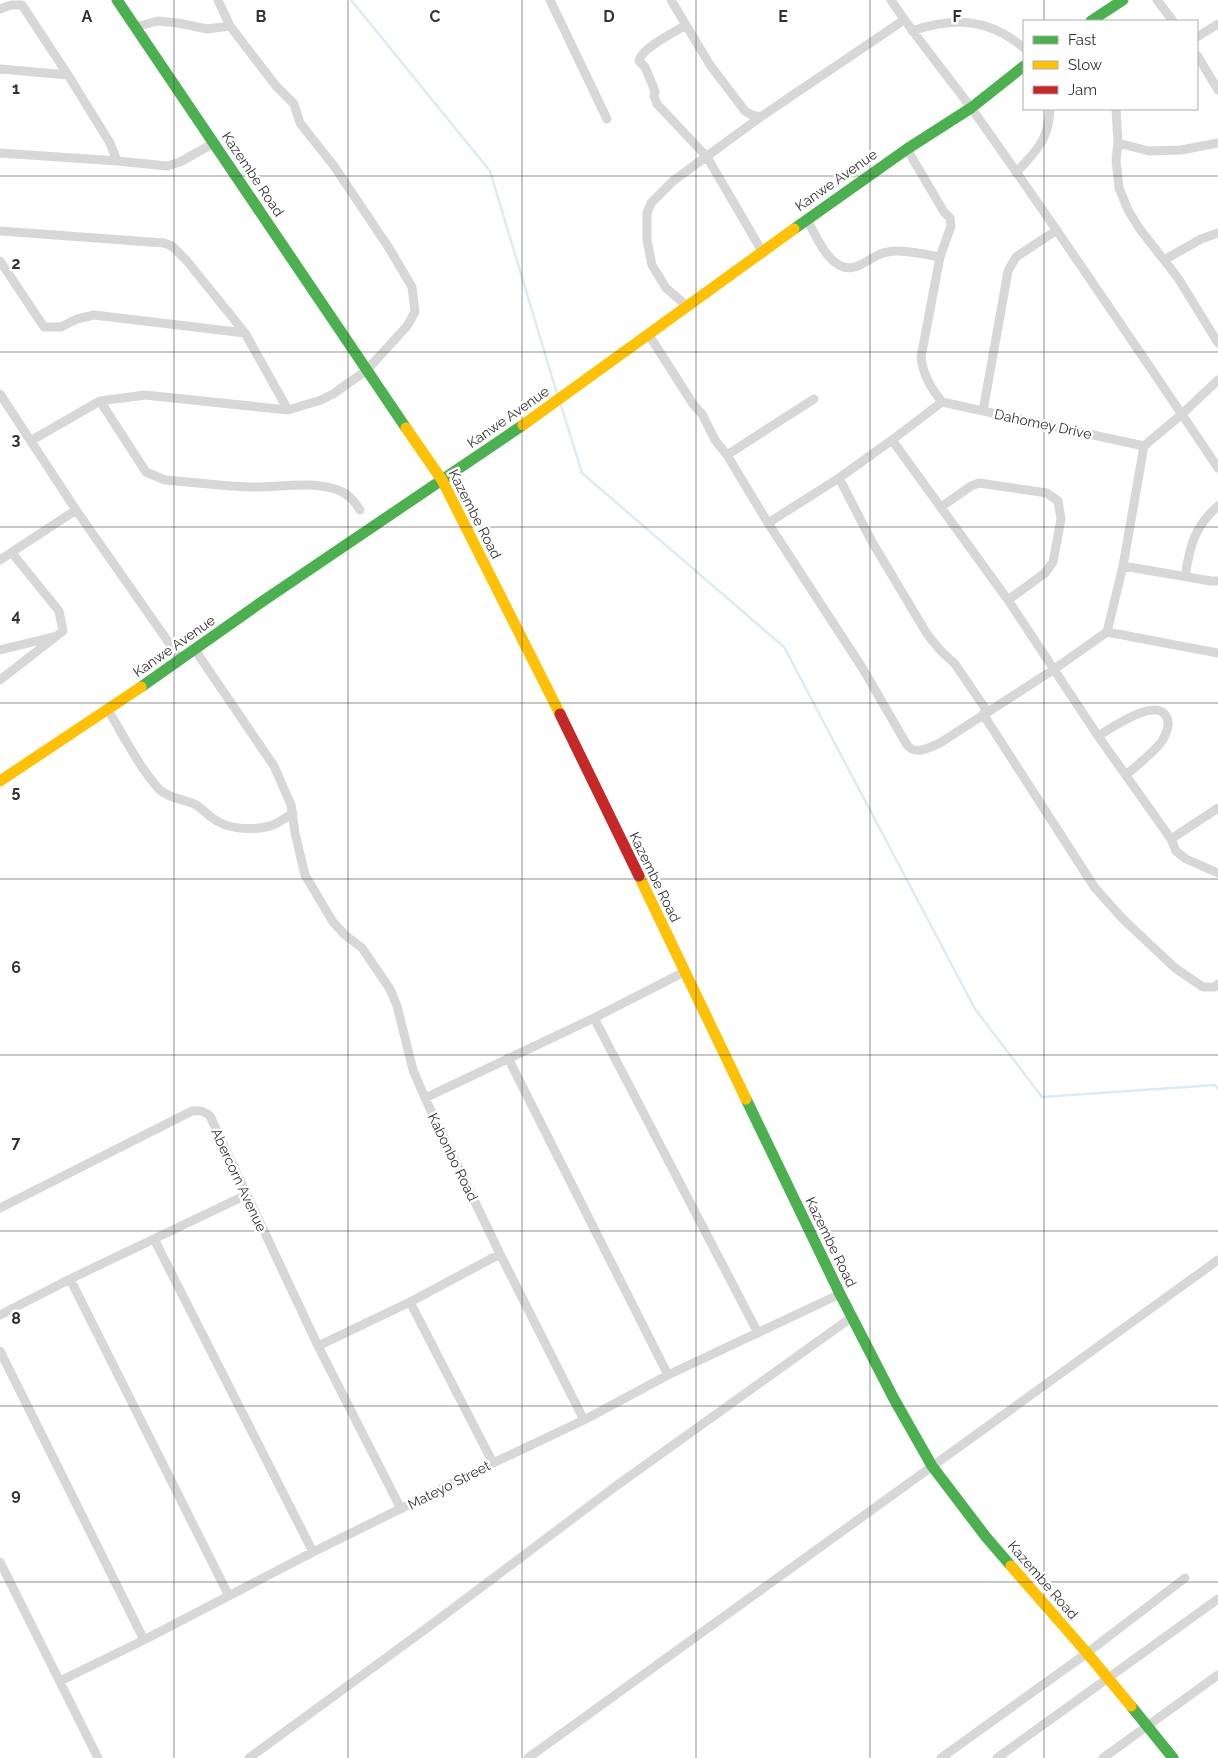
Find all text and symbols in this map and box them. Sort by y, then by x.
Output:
text: A [82,7,93,26]
text: B [256,7,267,26]
text: C [430,7,441,26]
text: D [603,7,615,26]
text: E [778,7,788,26]
text: F [952,7,962,26]
legend [1023,20,1198,110]
text: Fast [1068,31,1096,49]
text: Slow [1068,56,1102,74]
text: 1 [12,79,20,98]
text: Jam [1068,81,1097,99]
street label: Kazembe Road [219,129,287,219]
street label: Kanwe Avenue [792,146,880,214]
text: 2 [11,254,21,273]
street label: Kanwe Avenue [464,383,552,451]
street label: Dahomey Drive [993,406,1093,442]
text: 3 [12,430,21,449]
street label: Kazembe Road [446,466,504,562]
text: 4 [11,606,21,625]
street label: Kanwe Avenue [130,612,218,680]
text: 5 [12,782,21,801]
street label: Kazembe Road [626,829,684,925]
text: 6 [11,958,21,977]
street label: Kabonbo Road [425,1110,481,1204]
street label: Abercorn Avenue [208,1126,270,1234]
text: 7 [12,1133,21,1152]
street label: Kazembe Road [802,1194,860,1290]
text: 8 [11,1309,21,1328]
street label: Mateyo Street [405,1457,493,1513]
text: 9 [11,1485,21,1504]
street label: Kazembe Road [1005,1538,1081,1622]

